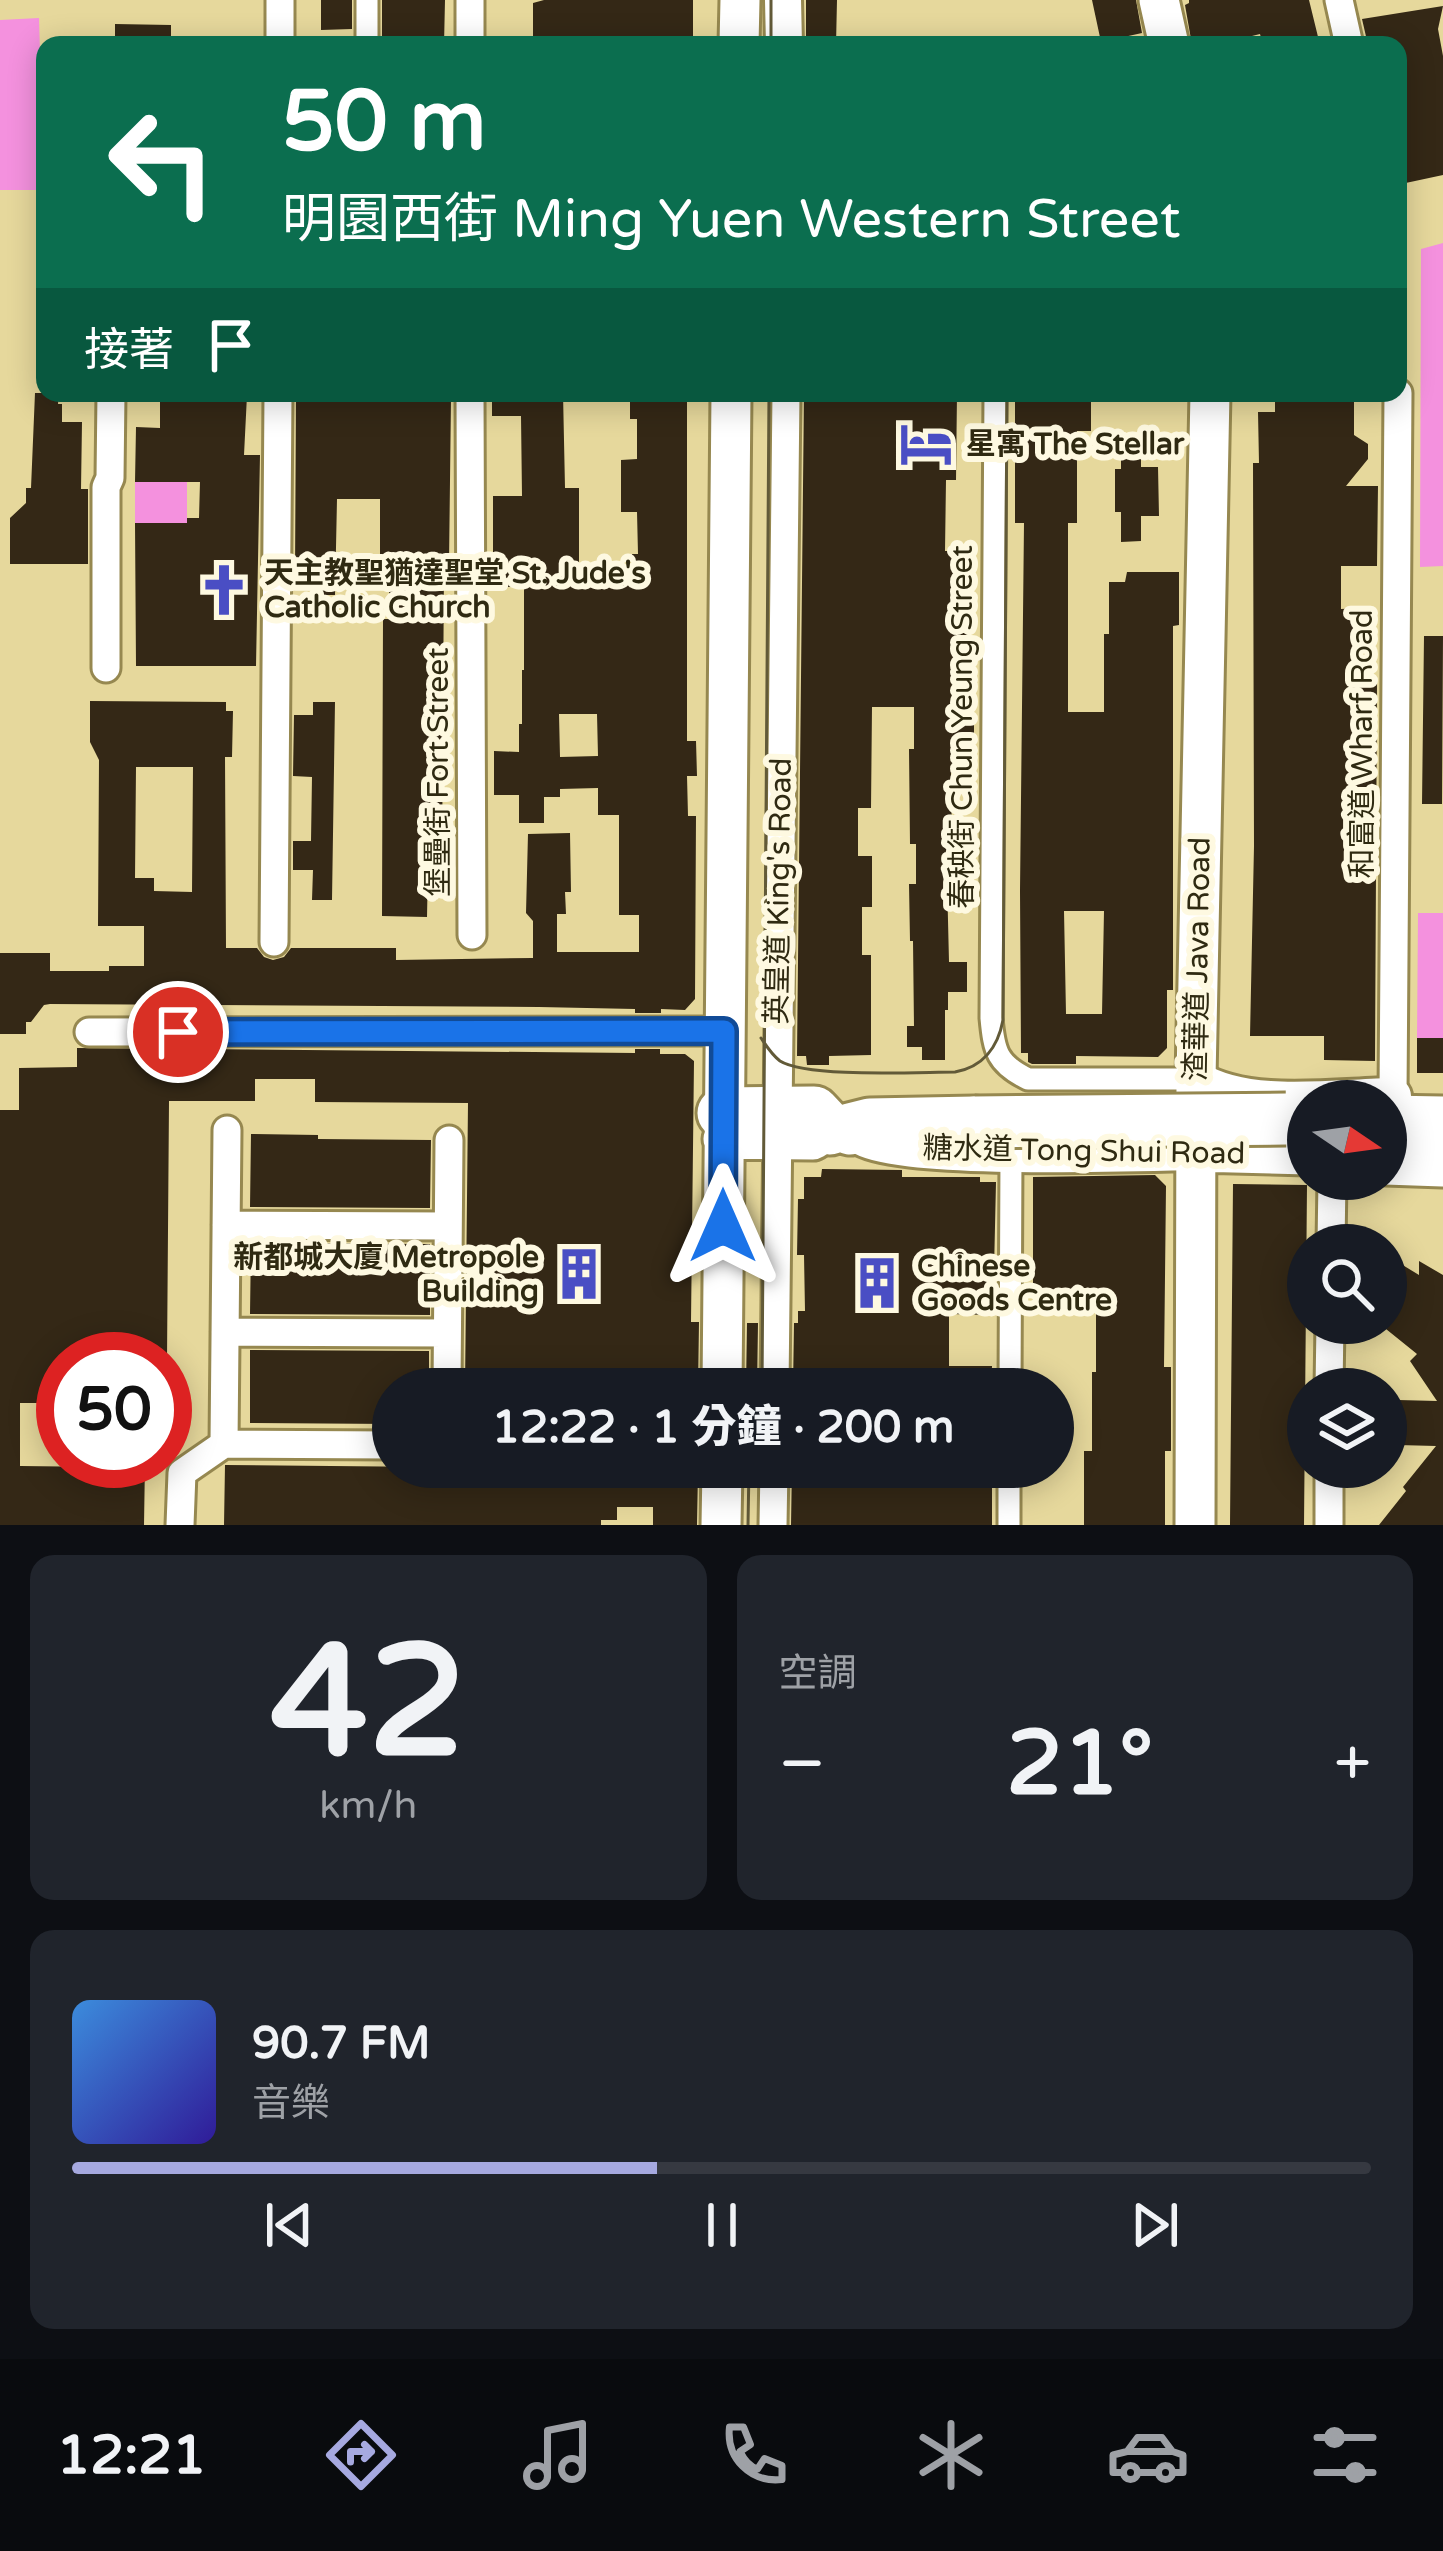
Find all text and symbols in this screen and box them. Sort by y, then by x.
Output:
text: 50 m [282,72,486,173]
icon: left [84,84,240,240]
text: 明園西街 Ming Yuen Western Street [282,187,1181,252]
icon: arrive [198,312,264,378]
text: 接著 [84,324,174,378]
hotel icon: 星寓 The Stellar [897,415,955,473]
place label: 星寓 The Stellar [966,426,1185,463]
street label: 春秧街 Chun Yeung Street [944,545,981,909]
place label: 天主教聖猶達聖堂 St. Jude's Catholic Church [264,555,646,626]
church icon: 天主教聖猶達聖堂 St. Jude's Catholic Church [195,561,253,619]
street label: 和富道 Wharf Road [1344,609,1381,879]
street label: 堡壘街 Fort Street [420,647,457,897]
street label: 英皇道 King's Road [758,757,800,1025]
street label: 渣華道 Java Road [1177,837,1219,1081]
pin [127,981,229,1083]
icon: arrive [145,999,211,1065]
north arrow [1287,1080,1407,1200]
map controls [1287,1080,1407,1488]
street label: 糖水道 Tong Shui Road [922,1130,1246,1172]
position arrow [660,1163,786,1289]
button: search [1287,1224,1407,1344]
place label: 新都城大廈 Metropole Building [233,1239,539,1310]
building icon: 新都城大廈 Metropole Building [550,1245,608,1303]
place label: Chinese Goods Centre [917,1248,1112,1319]
building icon: Chinese Goods Centre [848,1254,906,1312]
speed limit sign: 50 [36,1332,192,1488]
button: layers [1287,1368,1407,1488]
text: 12:22 · 1 分鐘 · 200 m [492,1401,954,1455]
text: 42 [270,1610,466,1798]
text: 空調 [779,1650,857,1697]
text: 21° [1006,1710,1153,1819]
text: − [779,1724,826,1804]
text: + [1334,1724,1371,1804]
text: km/h [319,1782,417,1829]
text: 90.7 FM [252,2017,431,2071]
text: 音樂 [252,2080,330,2127]
icon: previous [256,2192,322,2258]
icon: pause [689,2192,755,2258]
icon: next [1122,2192,1188,2258]
icon: directions [319,2413,403,2497]
icon: music [516,2413,600,2497]
icon: phone [712,2413,796,2497]
icon: climate [909,2413,993,2497]
icon: car [1106,2413,1190,2497]
icon: filters [1303,2413,1387,2497]
text: 12:21 [56,2423,206,2488]

